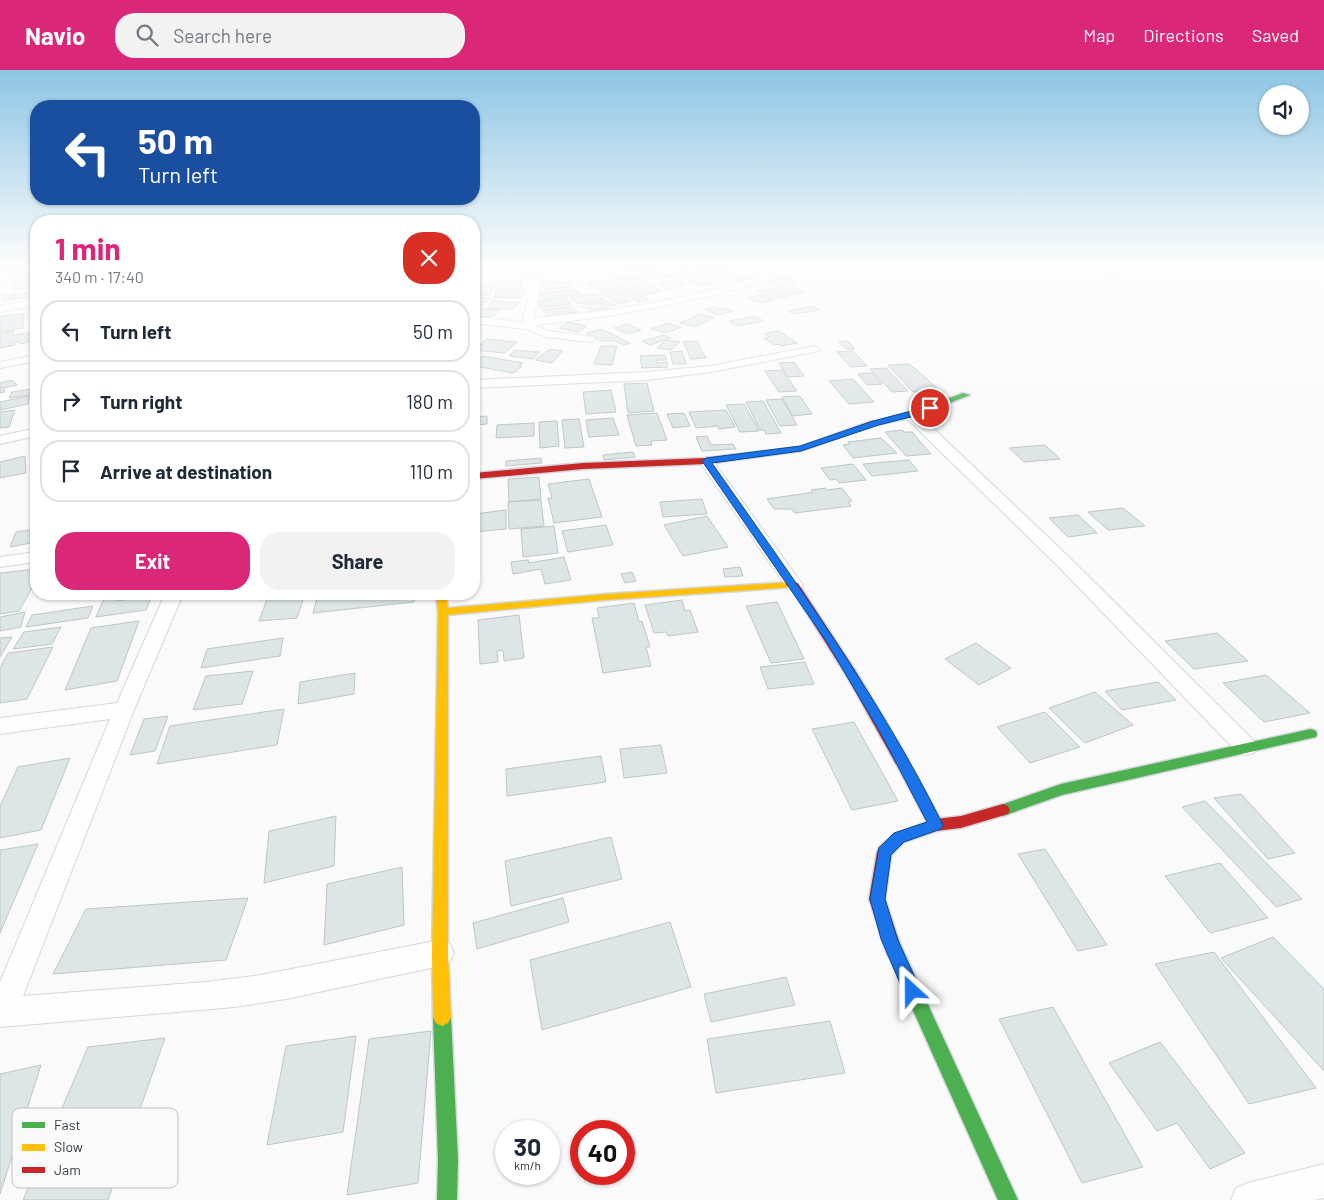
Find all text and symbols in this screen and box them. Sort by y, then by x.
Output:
search box [115,13,465,58]
text: Navio [25,21,85,50]
icon: search [133,21,161,49]
text: Search here [173,24,272,47]
text: Map [1083,24,1115,46]
text: Directions [1143,24,1224,46]
text: Saved [1252,24,1299,46]
map controls [1259,85,1309,135]
button: sound [1259,85,1309,135]
text: 50 m [138,119,213,161]
icon: left [55,120,120,185]
text: Turn left [138,161,218,187]
text: 1 min [55,230,121,266]
button: close [403,232,455,284]
text: 340 m · 17:40 [55,267,144,286]
icon: left [57,317,85,345]
text: Turn left [100,320,171,343]
text: 50 m [413,320,453,343]
icon: right [57,387,85,415]
pin [909,387,951,429]
text: Turn right [100,390,182,413]
text: 180 m [406,390,453,413]
icon: arrive [916,394,944,422]
icon: arrive [57,457,85,485]
text: Arrive at destination [100,460,272,483]
text: 110 m [409,460,453,483]
button: Exit [55,532,250,590]
button: Share [260,532,455,590]
position arrow [885,964,937,1016]
legend [12,1108,178,1188]
text: Fast [54,1116,80,1133]
speed limit sign: 40 [570,1120,635,1185]
text: 30 [514,1131,541,1161]
text: Slow [54,1138,83,1155]
text: km/h [514,1158,541,1172]
text: Jam [54,1161,81,1178]

